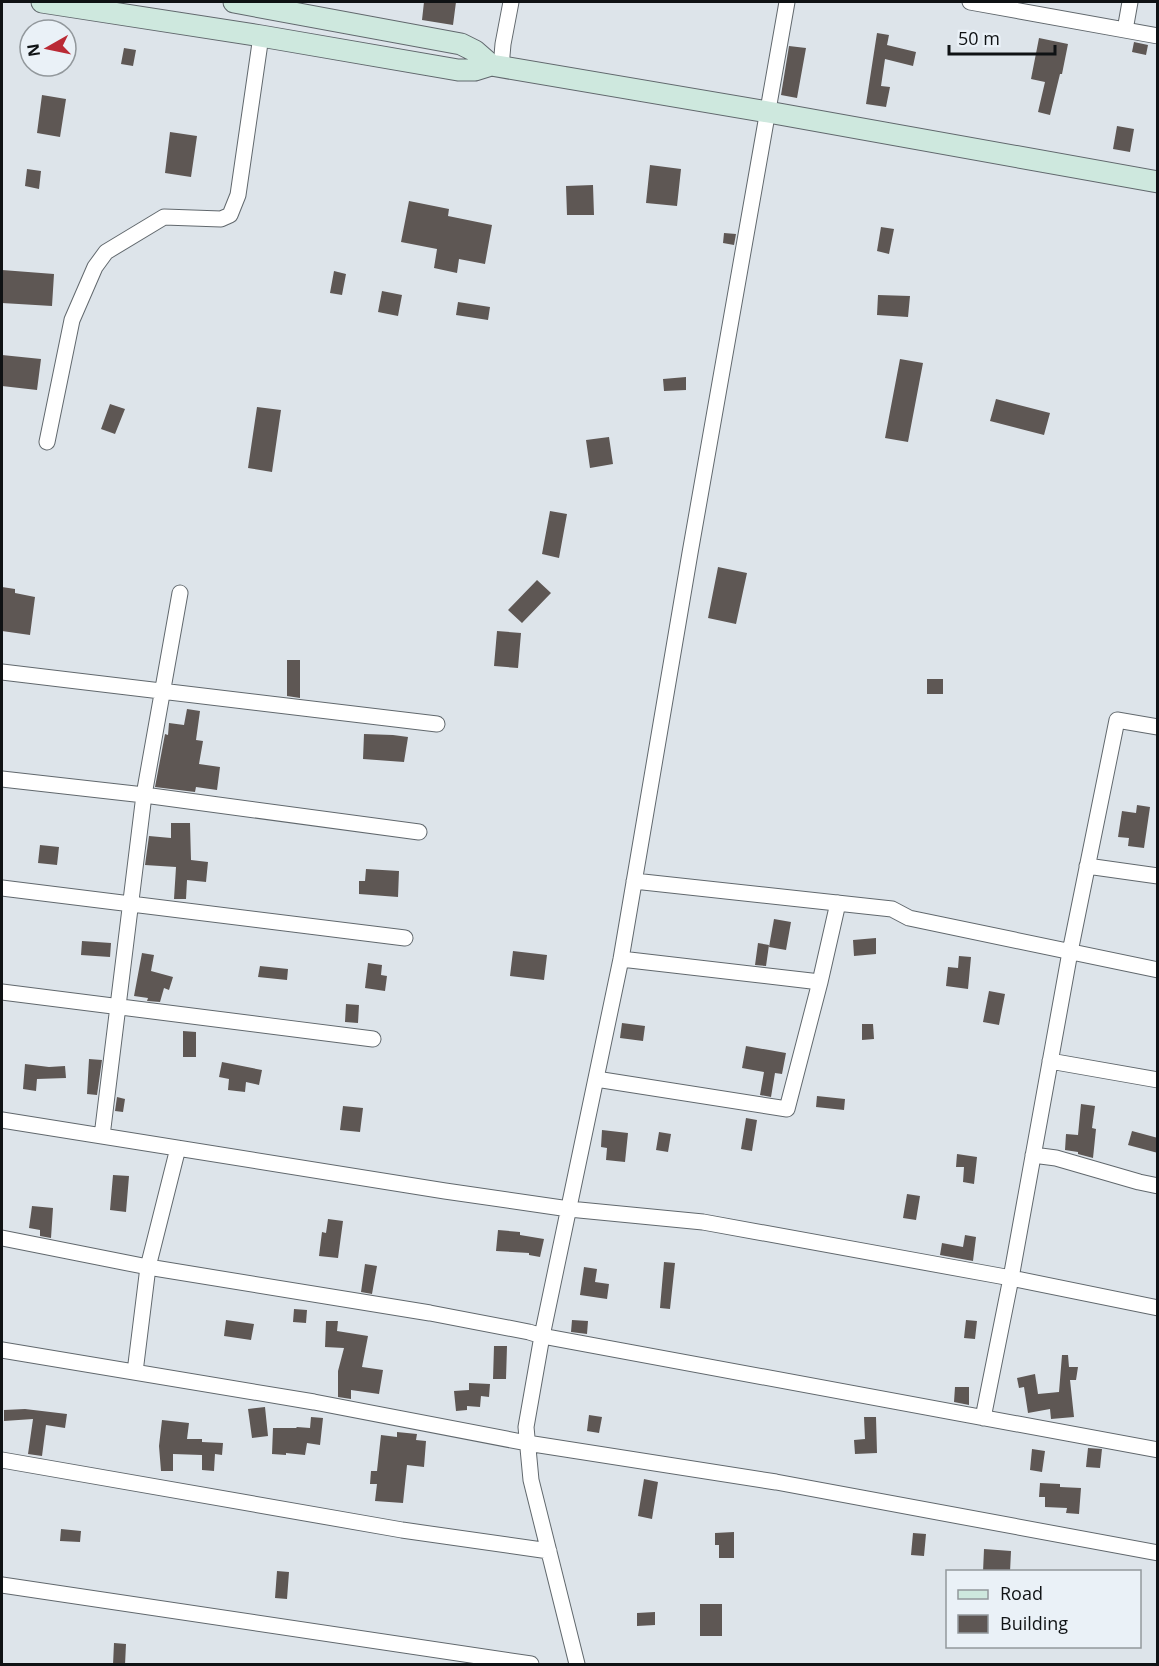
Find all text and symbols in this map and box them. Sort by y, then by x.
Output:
north arrow [18,18,78,78]
scale bar [949,18,1056,56]
text: 50 m [958,26,1000,50]
text: N [21,42,45,58]
legend [946,1570,1141,1648]
text: Road [1000,1581,1043,1605]
text: Building [1000,1611,1068,1635]

